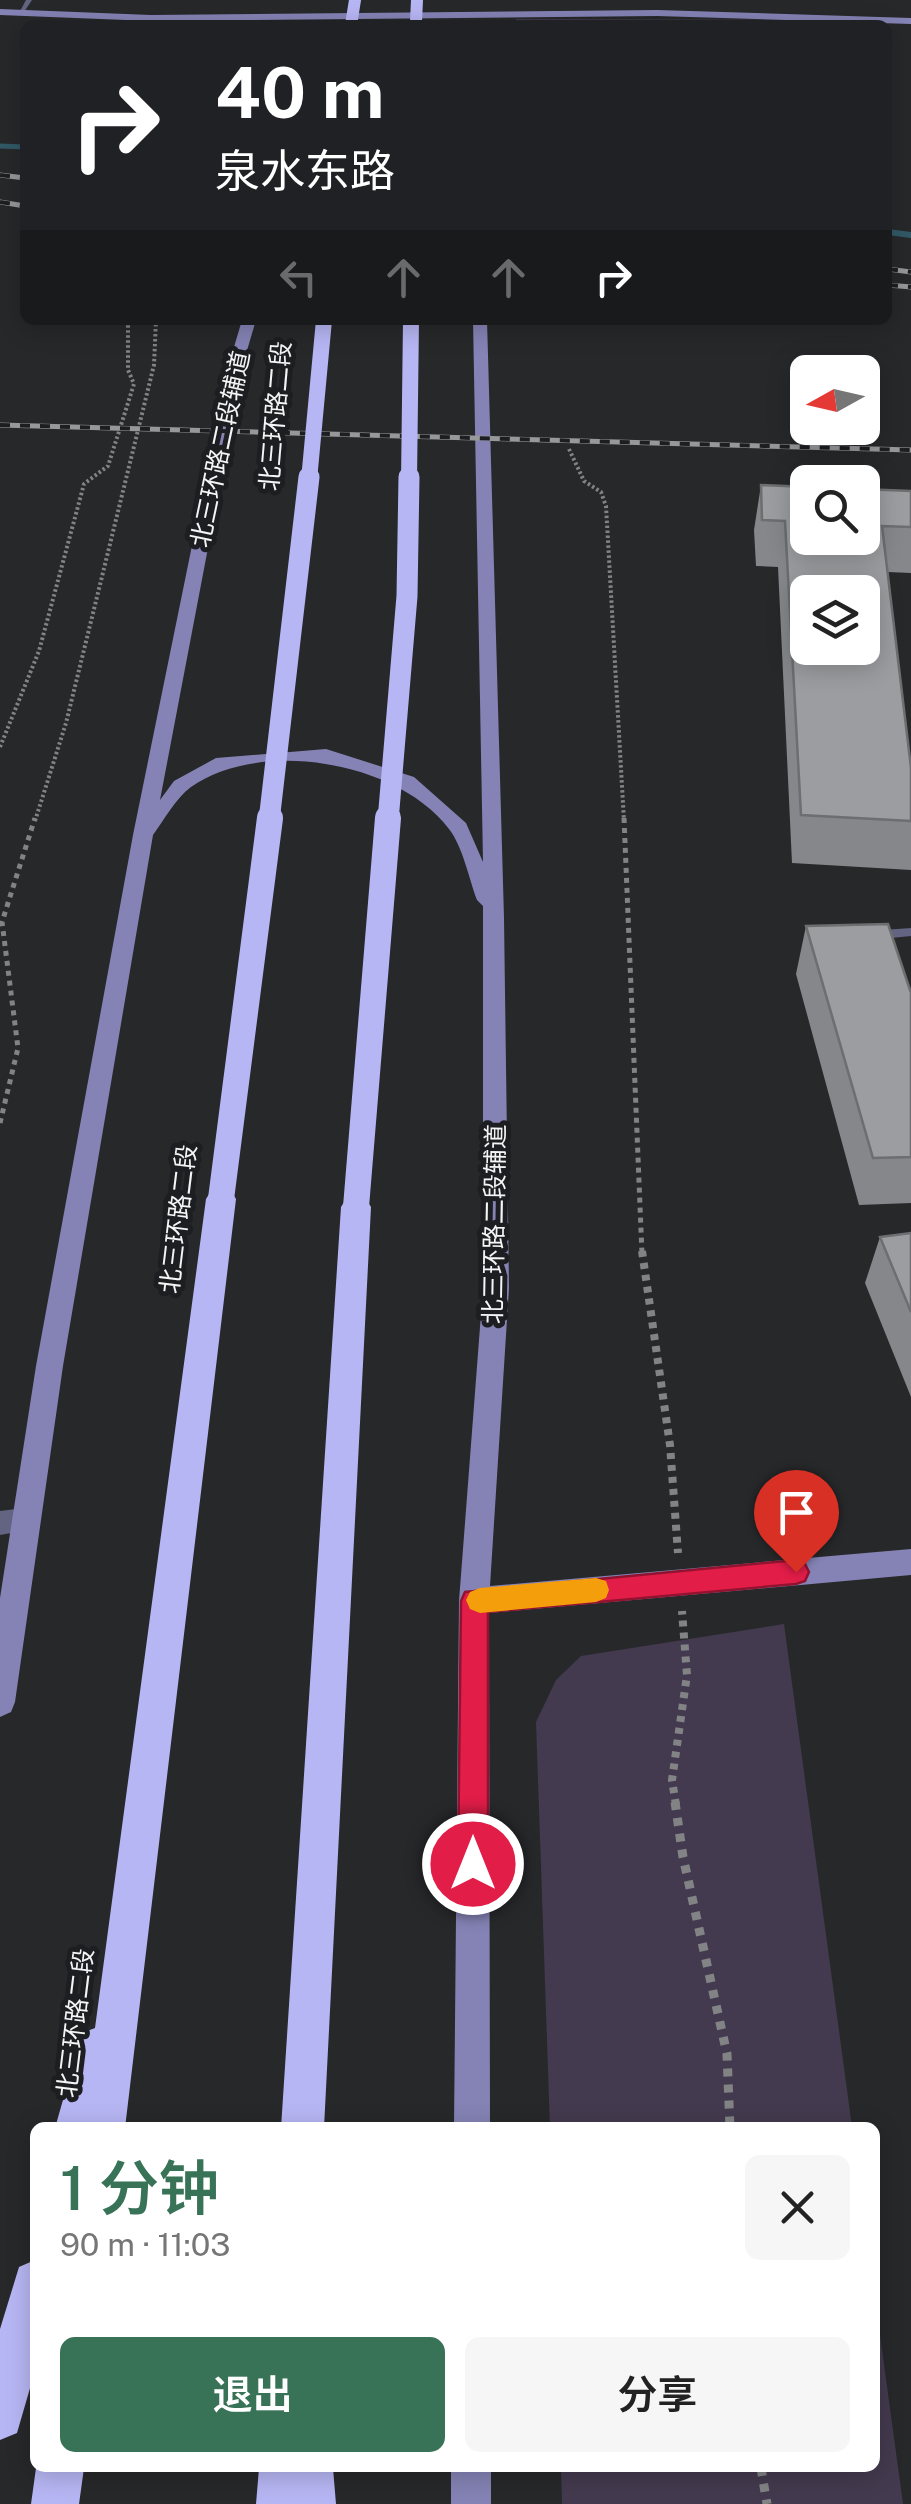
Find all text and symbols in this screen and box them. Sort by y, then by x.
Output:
text: 40 m [215,51,385,134]
icon: right [50,60,180,190]
text: 泉水东路 [215,144,395,197]
icon: left [271,250,326,305]
icon: ahead [376,250,431,305]
icon: ahead [481,250,536,305]
icon: right [586,250,641,305]
street label: 北三环路二段 [254,340,296,492]
street label: 北三环路二段辅道 [185,348,255,550]
north arrow [790,355,880,445]
map controls [790,355,880,665]
button: search [790,465,880,555]
button: layers [790,575,880,665]
street label: 北三环路二段辅道 [477,1124,511,1324]
street label: 北三环路二段 [154,1143,202,1295]
pin [754,1470,839,1573]
icon: arrive [769,1485,824,1540]
position arrow [421,1812,525,1916]
street label: 北三环路二段 [51,1947,99,2099]
text: 1 分钟 [60,2153,219,2224]
button: close [745,2155,850,2260]
text: 90 m · 11:03 [60,2226,230,2263]
button: 退出 [60,2337,445,2452]
button: 分享 [465,2337,850,2452]

